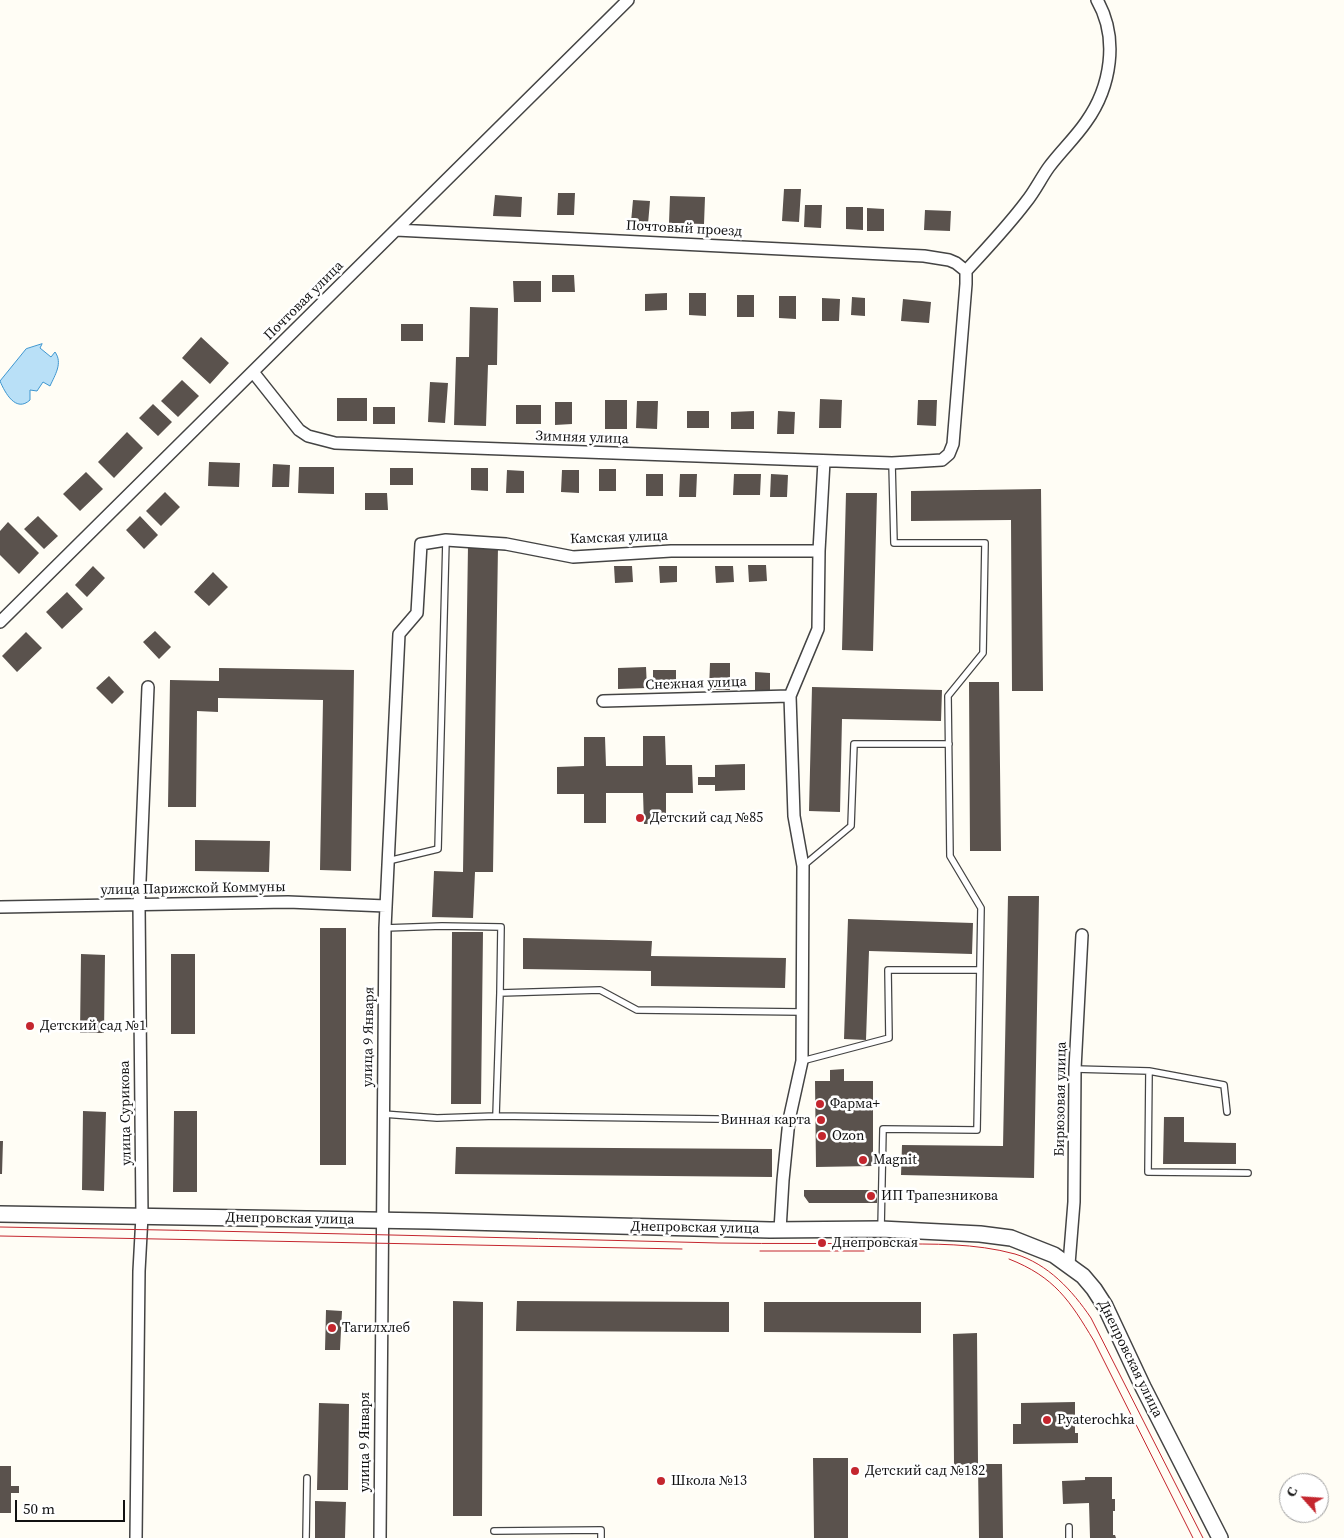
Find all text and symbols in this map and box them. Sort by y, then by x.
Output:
street label: Почтовый проезд [625,218,743,240]
street label: Почтовая улица [261,258,347,344]
street label: Зимняя улица [535,428,629,448]
street label: Камская улица [570,528,668,548]
street label: Снежная улица [645,674,747,694]
place label: Детский сад №85 [650,810,763,826]
marker: Детский сад №85 [634,812,646,824]
street label: улица Парижской Коммуны [100,879,286,899]
street label: улица 9 Января [360,987,378,1087]
place label: Детский сад №1 [40,1018,146,1034]
marker: Детский сад №1 [24,1020,36,1032]
street label: Бирюзовая улица [1052,1041,1070,1157]
street label: улица Сурикова [117,1060,135,1166]
place label: Фарма+ [830,1096,880,1112]
marker: Фарма+ [814,1098,826,1110]
place label: Винная карта [721,1112,811,1128]
marker: Винная карта [815,1114,827,1126]
place label: Ozon [832,1128,864,1144]
marker: Ozon [816,1130,828,1142]
place label: Magnit [873,1152,917,1168]
marker: Magnit [857,1154,869,1166]
place label: ИП Трапезникова [881,1188,998,1204]
marker: ИП Трапезникова [865,1190,877,1202]
street label: Днепровская улица [225,1209,355,1229]
street label: Днепровская улица [630,1218,760,1238]
place label: Днепровская [832,1235,918,1251]
marker: Днепровская [816,1237,828,1249]
street label: Днепровская улица [1094,1297,1166,1421]
place label: Тагилхлеб [342,1320,410,1336]
marker: Тагилхлеб [326,1322,338,1334]
street label: улица 9 Января [357,1392,373,1492]
place label: Pyaterochka [1057,1412,1135,1428]
marker: Pyaterochka [1041,1414,1053,1426]
place label: Детский сад №182 [865,1463,985,1479]
marker: Детский сад №182 [849,1465,861,1477]
place label: Школа №13 [671,1473,747,1489]
north arrow [1279,1473,1329,1523]
marker: Школа №13 [655,1475,667,1487]
text: С [1281,1484,1302,1500]
scale bar [18,1490,128,1522]
text: 50 m [23,1498,55,1519]

